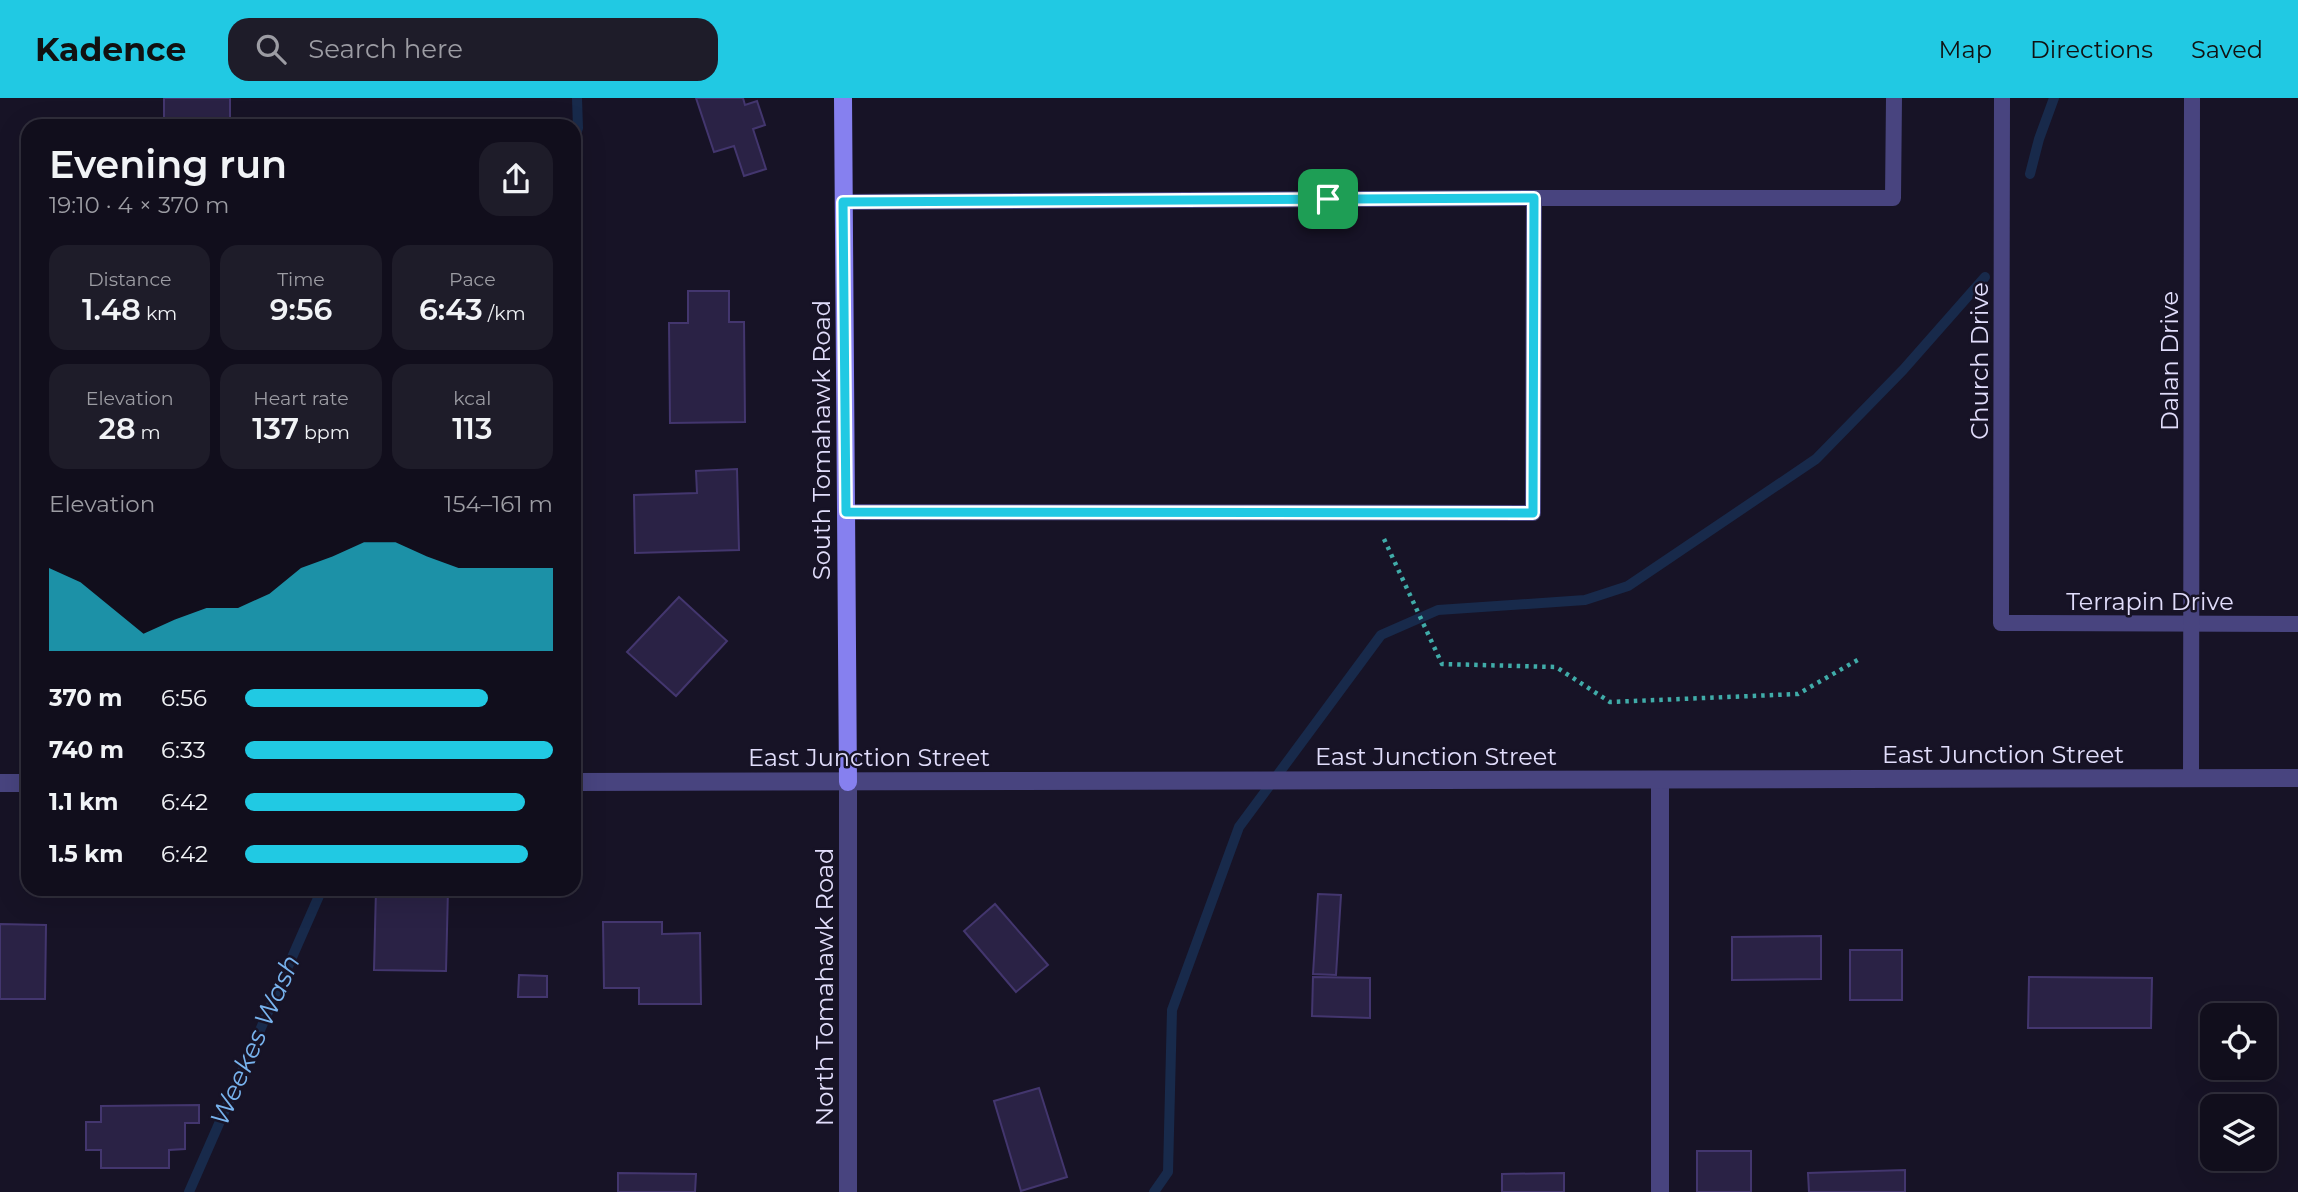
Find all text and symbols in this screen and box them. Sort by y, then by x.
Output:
search box [228,18,718,81]
text: Kadence [35,29,186,69]
icon: search [252,30,290,68]
text: Search here [308,33,463,65]
text: Map [1939,35,1992,64]
text: Directions [2030,35,2153,64]
text: Saved [2191,35,2263,64]
text: Evening run [49,141,287,188]
button: share [479,142,553,216]
pin [1298,169,1358,229]
icon: arrive [1309,180,1347,218]
text: 19:10 · 4 × 370 m [49,191,229,219]
text: Distance [88,268,171,291]
text: Time [277,268,325,291]
text: Pace [449,268,496,291]
street label: Church Drive [1965,282,1994,440]
text: 1.48 [82,291,141,328]
text: 9:56 [270,291,332,328]
text: 6:43 [419,291,483,328]
street label: Dalan Drive [2155,291,2184,431]
street label: South Tomahawk Road [807,300,836,580]
text: km [141,302,177,325]
text: /km [483,302,526,325]
text: Elevation [86,387,174,410]
text: Heart rate [253,387,349,410]
text: kcal [453,387,491,410]
text: 28 [99,410,136,447]
text: 137 [252,410,299,447]
text: 113 [452,410,492,447]
text: m [136,421,161,444]
text: bpm [299,421,350,444]
text: Elevation [49,490,155,518]
text: 154–161 m [444,490,553,518]
street label: Terrapin Drive [2066,587,2234,616]
text: 370 m [49,684,122,712]
text: 6:56 [161,684,207,712]
text: 740 m [49,736,124,764]
text: 6:33 [161,736,206,764]
street label: East Junction Street [1882,740,2124,769]
street label: East Junction Street [1315,742,1557,771]
street label: East Junction Street [748,743,990,772]
text: 1.1 km [49,788,118,816]
text: 6:42 [161,788,208,816]
text: 1.5 km [49,840,123,868]
text: 6:42 [161,840,208,868]
street label: North Tomahawk Road [810,848,839,1126]
water label: Weekes Wash [203,950,307,1130]
map controls [2200,1003,2277,1171]
button: locate [2200,1003,2277,1080]
button: layers [2200,1094,2277,1171]

